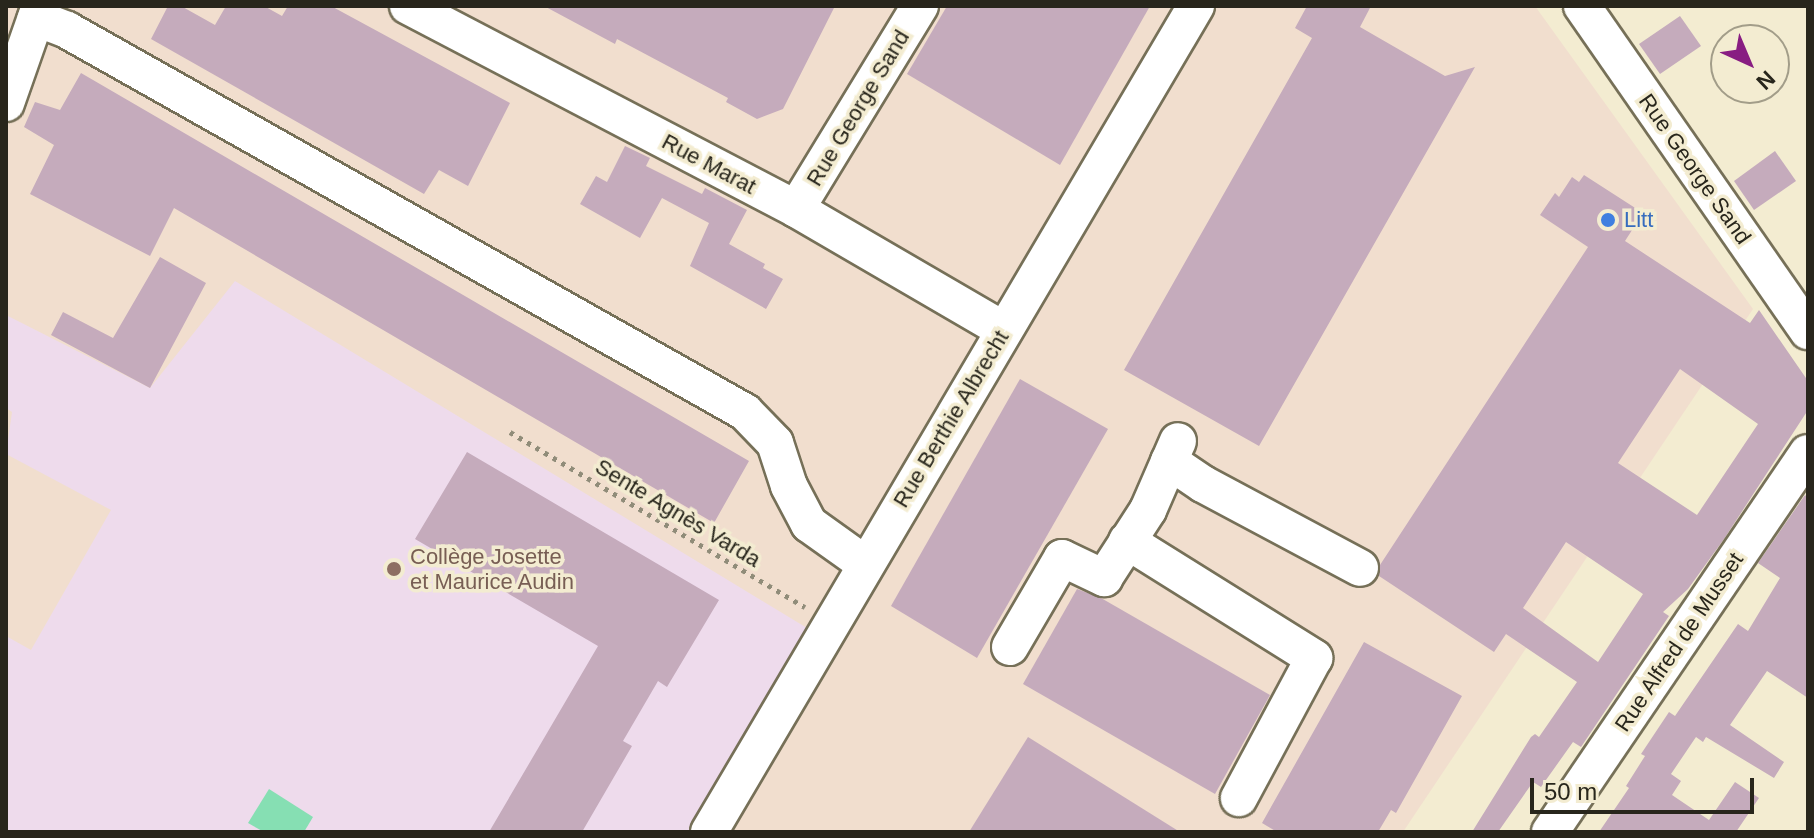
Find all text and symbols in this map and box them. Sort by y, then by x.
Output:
north arrow [1710,24,1790,104]
street label: Rue George Sand [801,25,915,191]
text: N [1751,66,1780,95]
street label: Rue George Sand [1633,89,1757,249]
street label: Rue Marat [657,128,761,200]
place label: Litt [1624,207,1653,233]
marker: Litt [1599,211,1617,229]
street label: Rue Berthie Albrecht [887,325,1015,513]
street label: Sente Agnès Varda [590,453,766,573]
place label: Collège Josette et Maurice Audin [410,543,575,594]
street label: Rue Alfred de Musset [1609,547,1749,737]
marker: Collège Josette et Maurice Audin [385,560,403,578]
scale bar [1534,762,1758,812]
text: 50 m [1544,778,1597,805]

